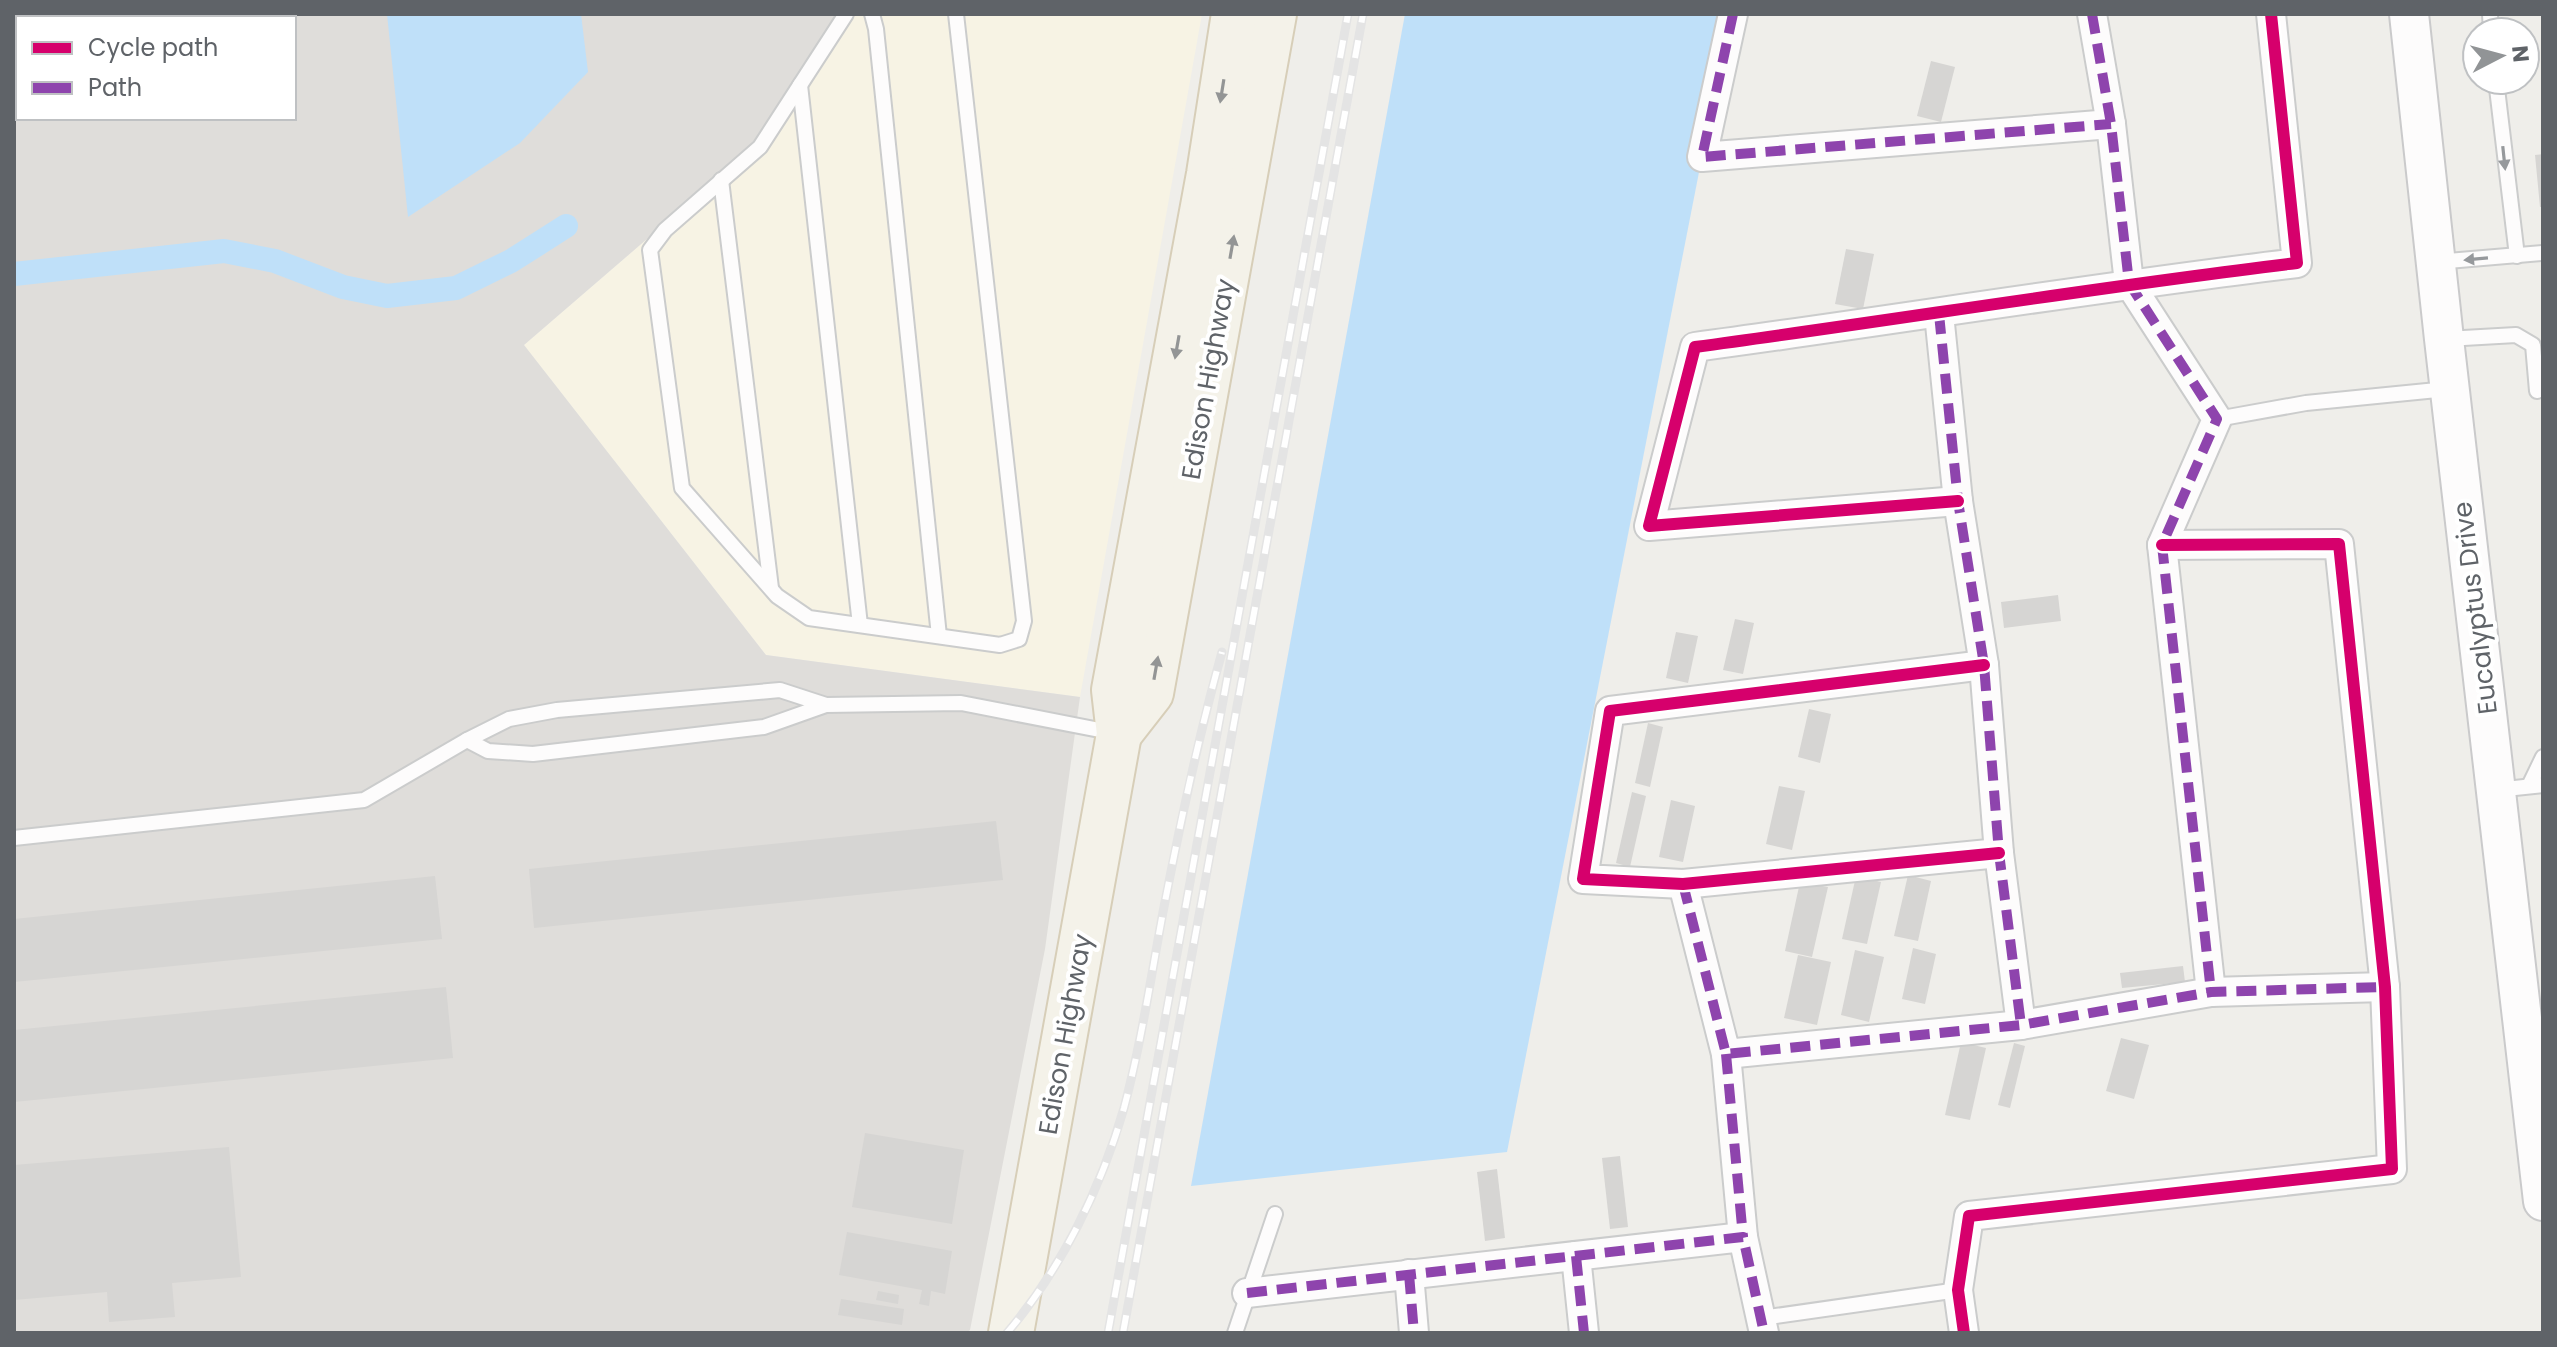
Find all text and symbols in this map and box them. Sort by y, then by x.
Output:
legend [16,16,296,120]
north arrow [2461,16,2541,96]
text: Cycle path [88,31,218,64]
text: N [2504,44,2537,64]
text: Path [88,71,142,104]
one-way arrow [1215,79,1228,104]
one-way arrow [2498,146,2511,171]
one-way arrow [1227,234,1239,259]
one-way arrow [2464,253,2489,266]
street label: Edison Highway [1173,275,1243,482]
one-way arrow [1171,335,1183,360]
street label: Eucalyptus Drive [2444,500,2506,716]
one-way arrow [1150,655,1162,680]
street label: Edison Highway [1030,930,1100,1137]

